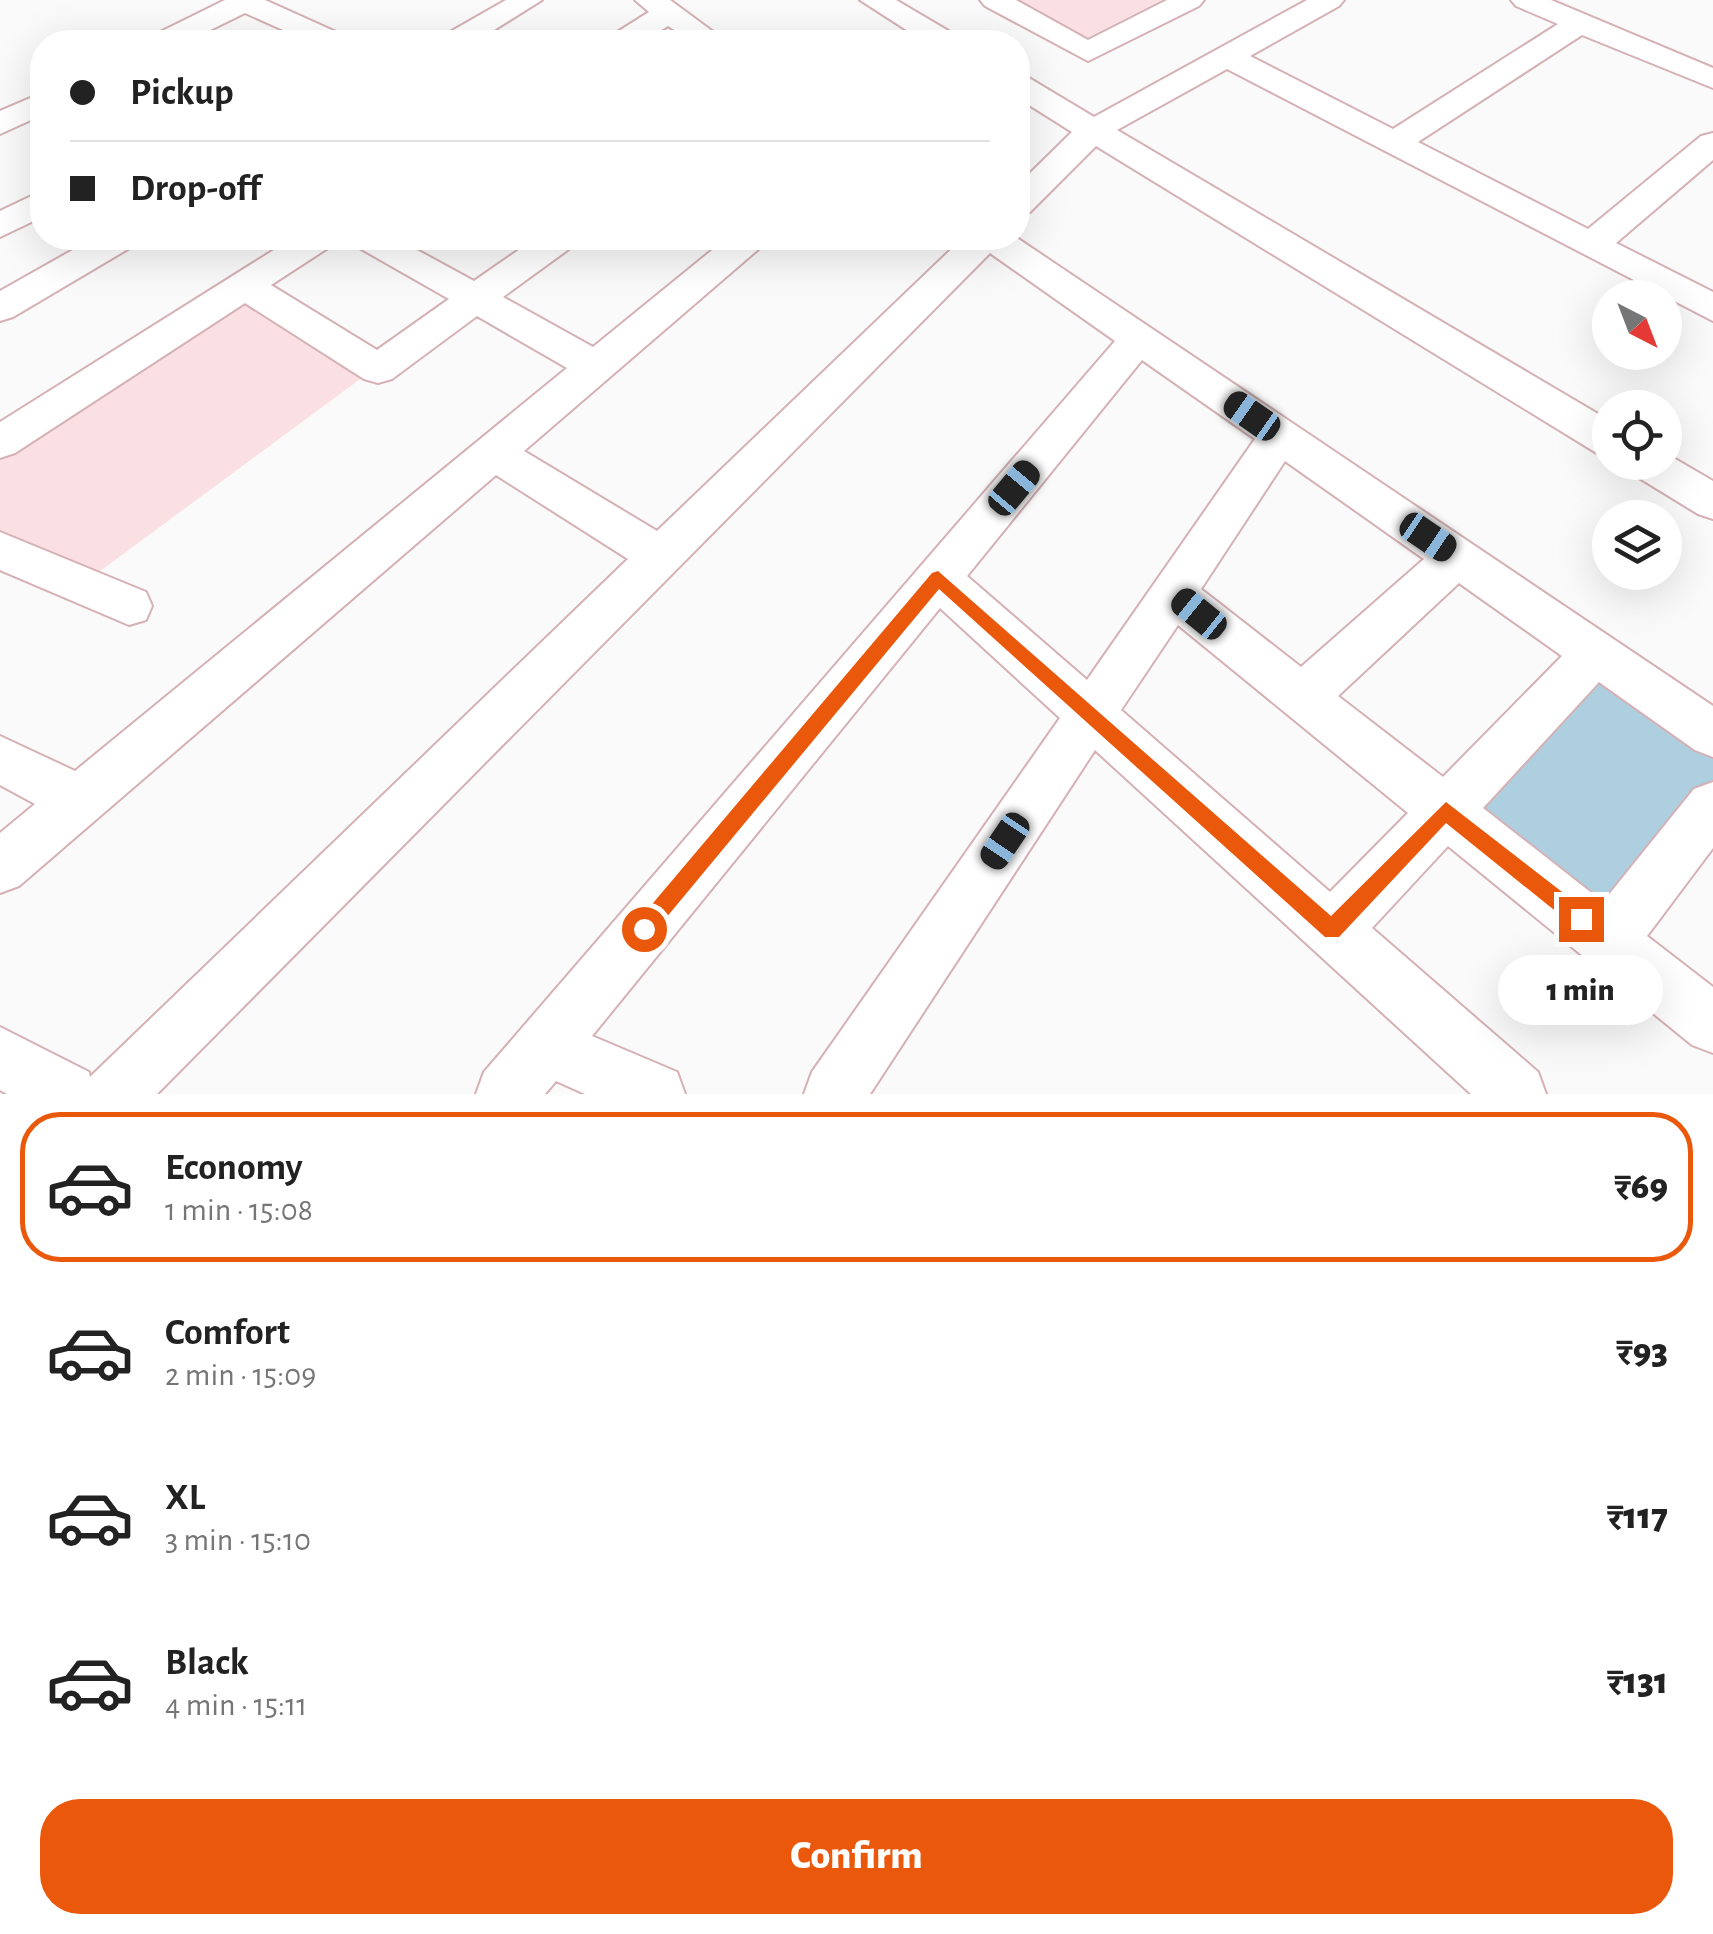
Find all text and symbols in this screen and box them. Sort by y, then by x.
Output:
text: Pickup [130,74,234,112]
text: Drop-off [130,170,261,208]
north arrow [1592,280,1682,370]
map controls [1592,280,1682,590]
car [1219,387,1285,445]
button: locate [1592,390,1682,480]
car [983,455,1045,521]
button: layers [1592,500,1682,590]
car [1395,508,1461,566]
car [1166,583,1232,645]
car [976,808,1034,874]
route end [1559,897,1604,942]
route start [622,907,667,952]
callout: 1 min [1498,954,1664,1024]
text: 1 min [1546,974,1615,1006]
icon: car [45,1142,135,1232]
text: Economy [165,1149,303,1187]
text: ₹69 [1614,1168,1668,1206]
text: 1 min · 15:08 [165,1194,313,1226]
icon: car [45,1307,135,1397]
text: Comfort [165,1314,290,1352]
text: ₹93 [1616,1333,1668,1371]
text: 2 min · 15:09 [165,1359,316,1391]
icon: car [45,1472,135,1562]
text: XL [165,1479,205,1517]
text: ₹117 [1607,1498,1668,1536]
text: 3 min · 15:10 [165,1524,311,1556]
icon: car [45,1637,135,1727]
text: Black [165,1644,249,1682]
text: ₹131 [1607,1663,1668,1701]
text: 4 min · 15:11 [165,1689,307,1721]
button: Confirm [40,1799,1673,1914]

